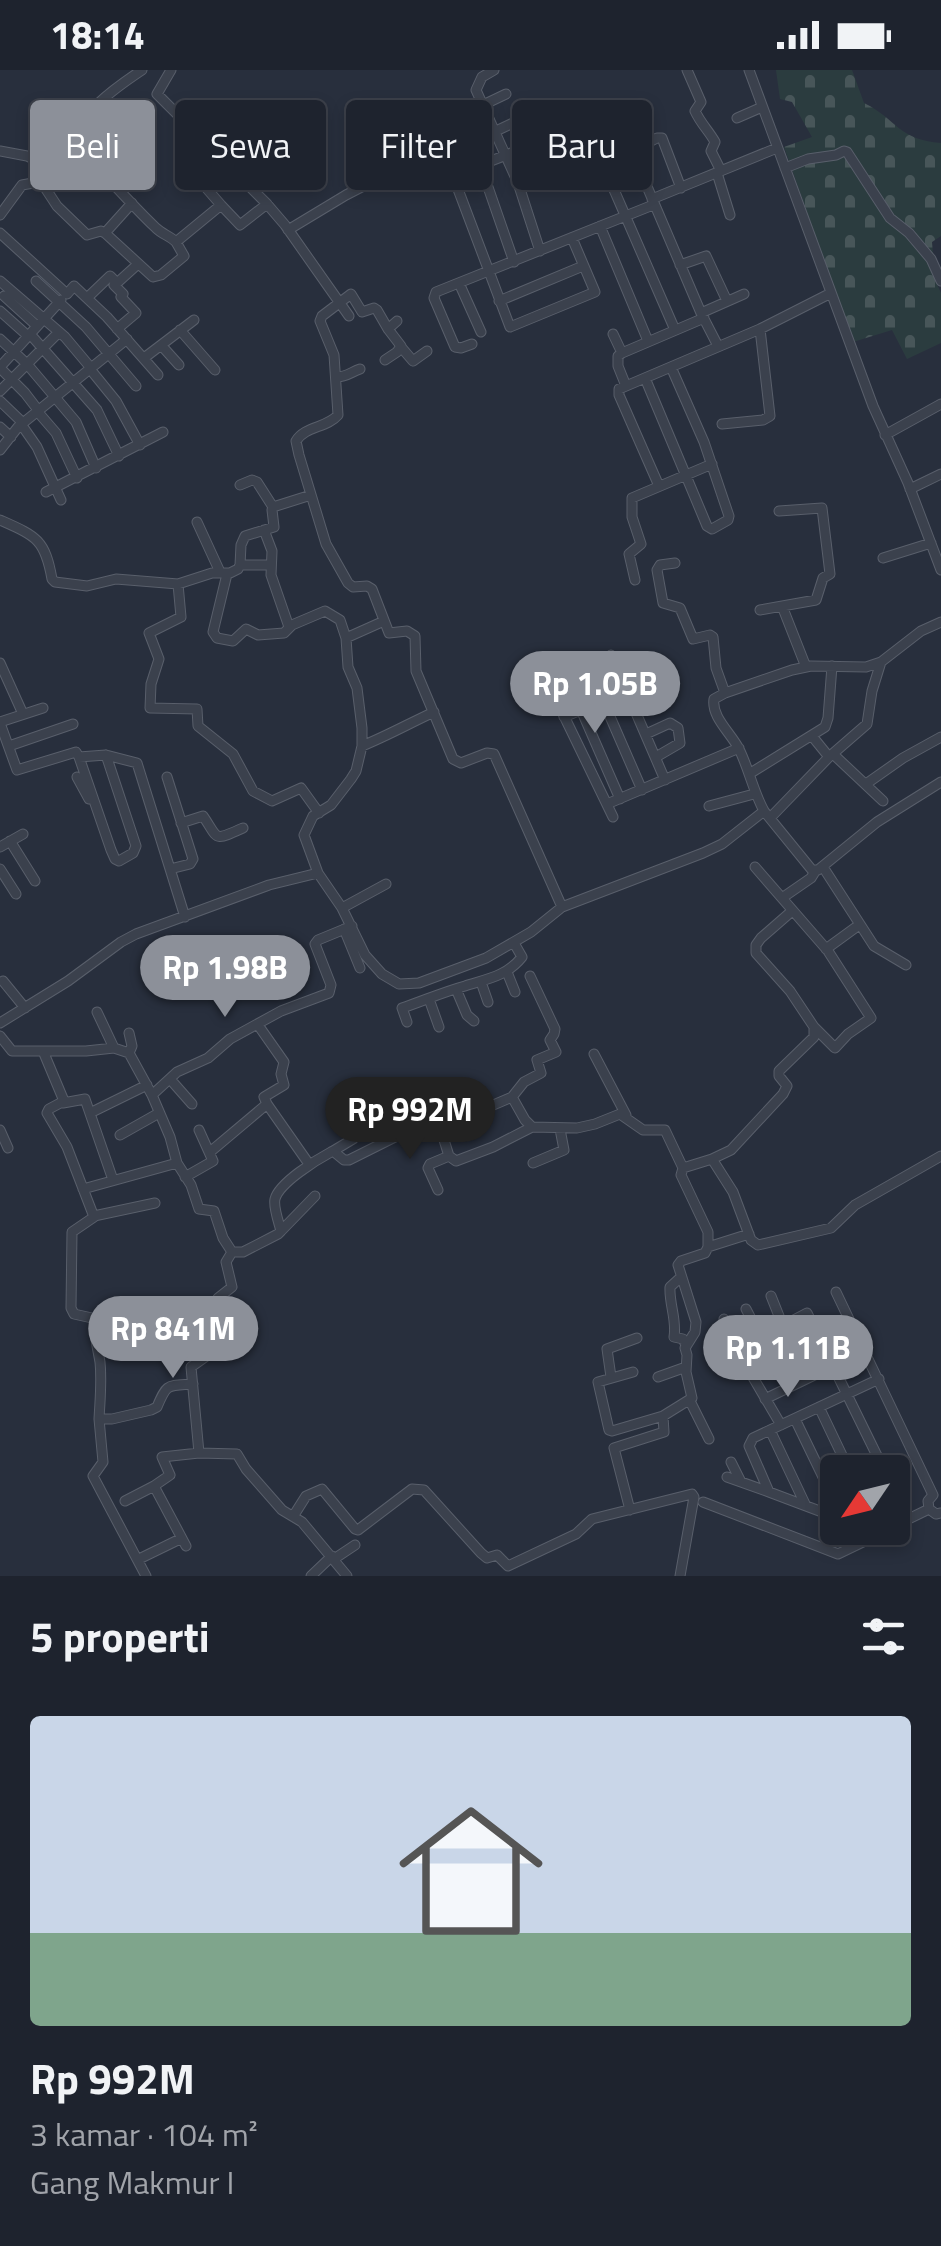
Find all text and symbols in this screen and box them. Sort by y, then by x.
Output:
text: 18:14 [50,6,145,64]
chip: Beli [30,100,155,190]
chip: Sewa [175,100,326,190]
chip: Filter [346,100,492,190]
chip: Baru [512,100,652,190]
pin: Rp 1.05B [492,651,698,736]
text: Rp 1.05B [532,659,658,707]
pin: Rp 1.98B [122,935,328,1020]
text: Rp 1.98B [162,943,288,991]
pin: Rp 992M [318,1077,502,1162]
text: Rp 992M [347,1085,473,1133]
pin: Rp 841M [81,1296,265,1381]
text: Rp 841M [110,1304,236,1352]
pin: Rp 1.11B [685,1315,891,1400]
text: Rp 1.11B [725,1323,851,1371]
north arrow [820,1455,910,1545]
map controls [820,1455,910,1545]
text: 5 properti [30,1604,210,1668]
icon: filters [856,1609,911,1664]
icon: home [381,1781,561,1961]
text: Rp 992M [30,2046,195,2110]
text: 3 kamar · 104 m² [30,2110,258,2158]
text: Gang Makmur I [30,2158,234,2206]

